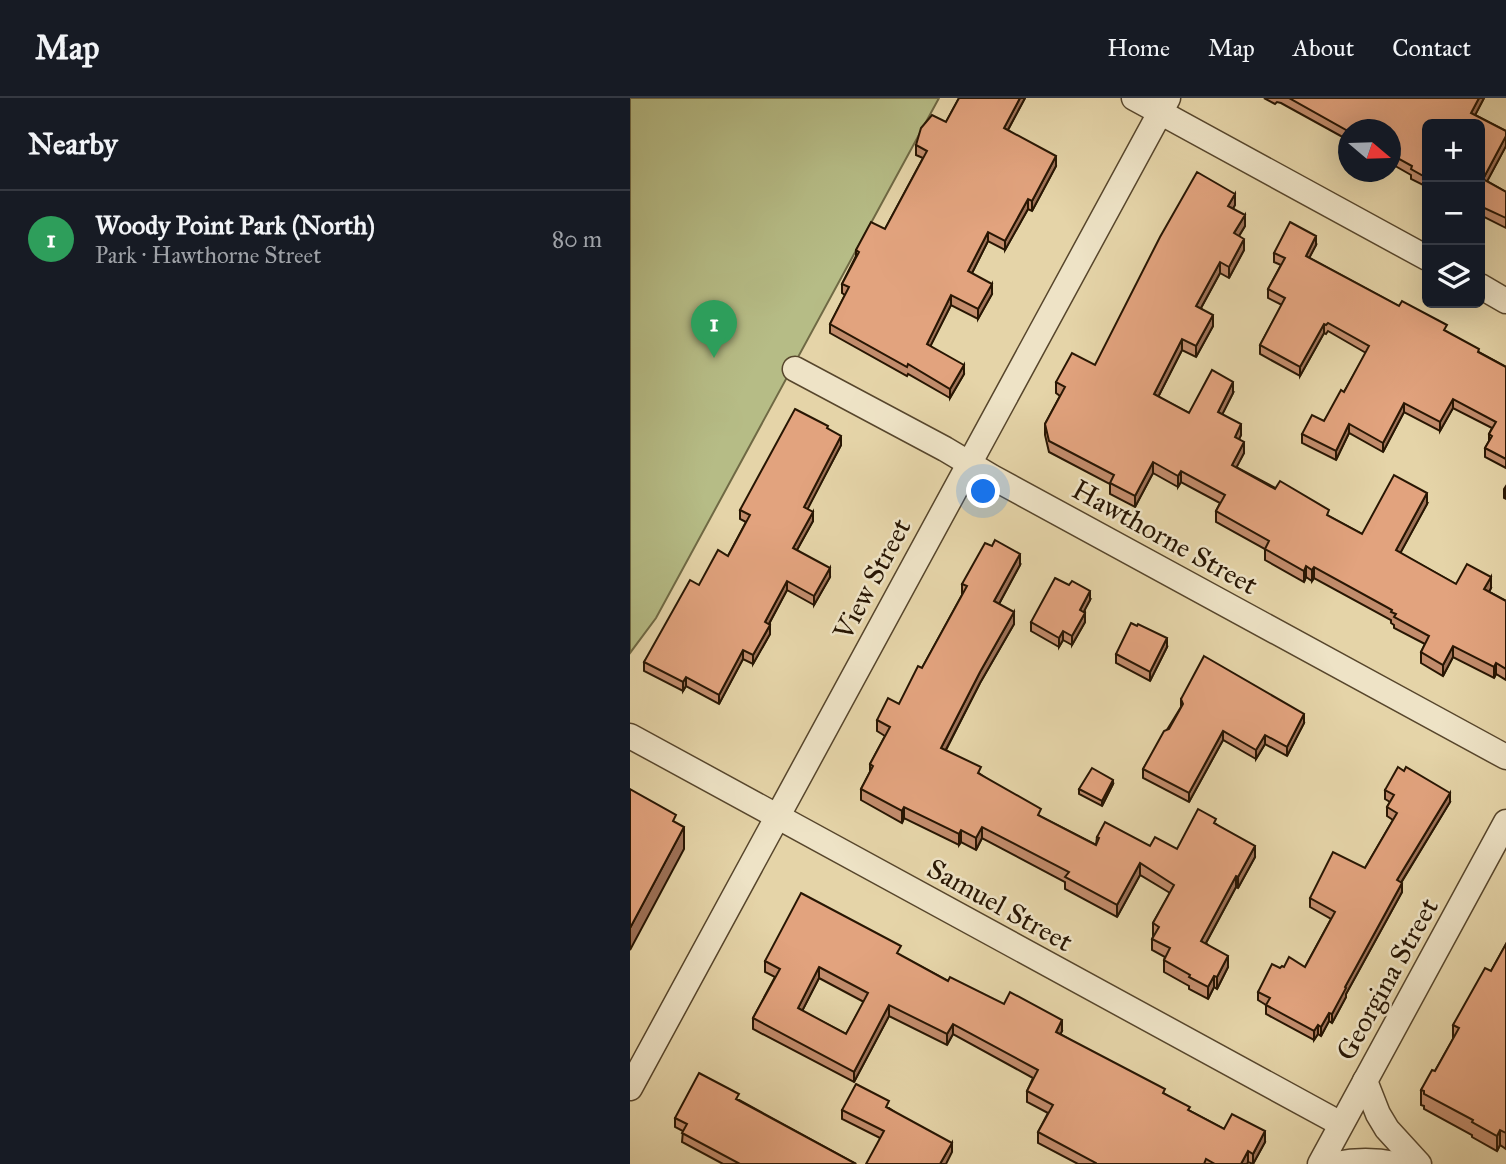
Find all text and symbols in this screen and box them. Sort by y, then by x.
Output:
text: Map [35,28,99,68]
text: Home [1107,33,1170,63]
text: Map [1208,33,1255,63]
text: About [1293,33,1354,63]
text: Contact [1392,33,1471,63]
north arrow [1338,119,1401,182]
map controls [1422,119,1485,308]
button: + [1422,119,1485,182]
text: Nearby [28,126,118,162]
button: − [1422,182,1485,245]
text: Woody Point Park (North) [95,209,375,241]
text: 1 [46,225,56,253]
text: 80 m [552,225,602,253]
text: Park · Hawthorne Street [95,241,321,269]
button: layers [1422,245,1485,308]
pin: 1 [691,300,737,358]
street label: Hawthorne Street [1066,472,1264,602]
your location [966,474,1000,508]
street label: View Street [825,512,919,647]
street label: Samuel Street [921,851,1079,959]
street label: Georgina Street [1328,892,1446,1066]

